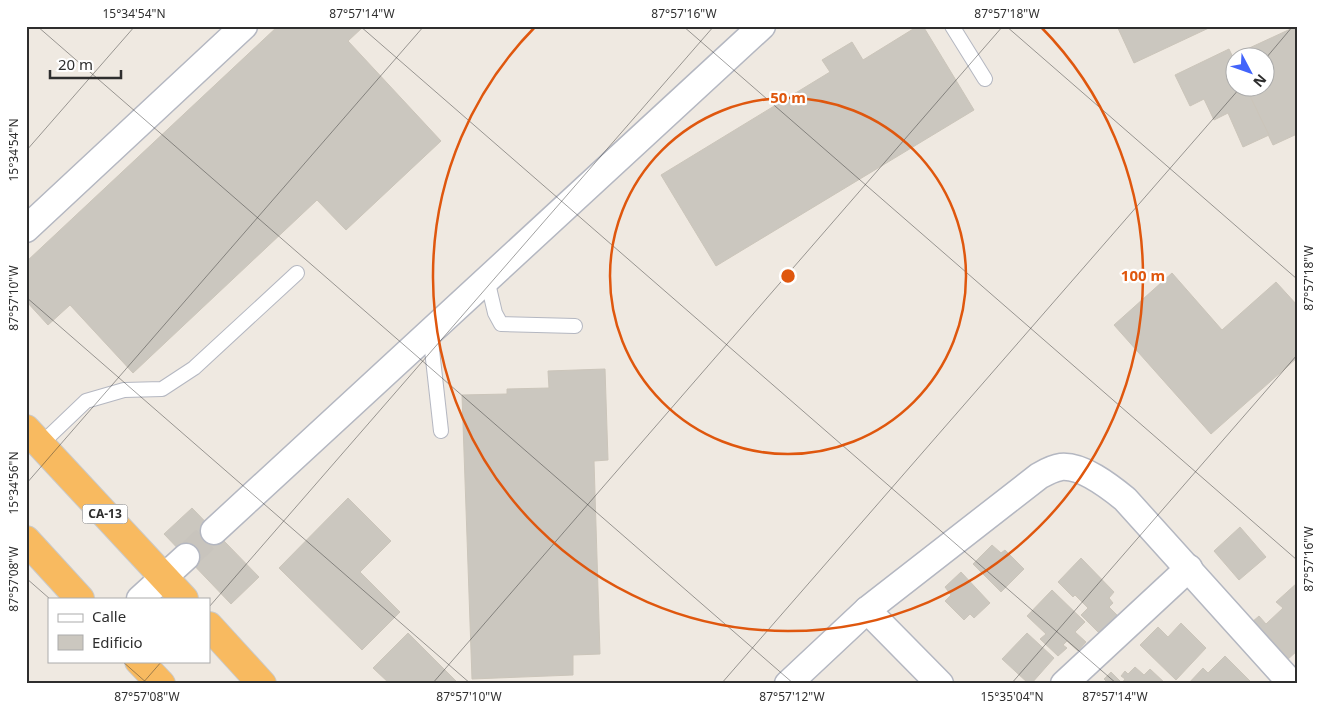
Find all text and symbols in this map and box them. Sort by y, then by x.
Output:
text: 15°34'54"N [102,5,166,22]
text: 87°57'14"W [329,5,395,22]
text: 87°57'16"W [651,5,717,22]
text: 87°57'18"W [974,5,1040,22]
scale bar [50,48,121,80]
north arrow [1226,48,1276,98]
text: 20 m [58,54,93,74]
text: N [1249,70,1271,91]
text: 50 m [770,87,806,107]
text: 15°34'54"N [5,118,22,182]
text: 87°57'18"W [1300,245,1317,311]
text: 87°57'10"W [5,265,22,331]
text: 100 m [1121,265,1165,285]
centre of rings [779,267,797,285]
text: 15°34'56"N [5,451,22,515]
road number: CA-13 [82,504,128,524]
text: 87°57'16"W [1300,526,1317,592]
text: 87°57'08"W [5,546,22,612]
legend [48,598,210,662]
text: Calle [92,606,126,626]
text: Edificio [92,632,143,652]
text: 87°57'08"W [114,688,180,705]
text: 87°57'10"W [436,688,502,705]
text: 87°57'12"W [759,688,825,705]
text: 15°35'04"N [980,688,1044,705]
text: 87°57'14"W [1082,688,1148,705]

